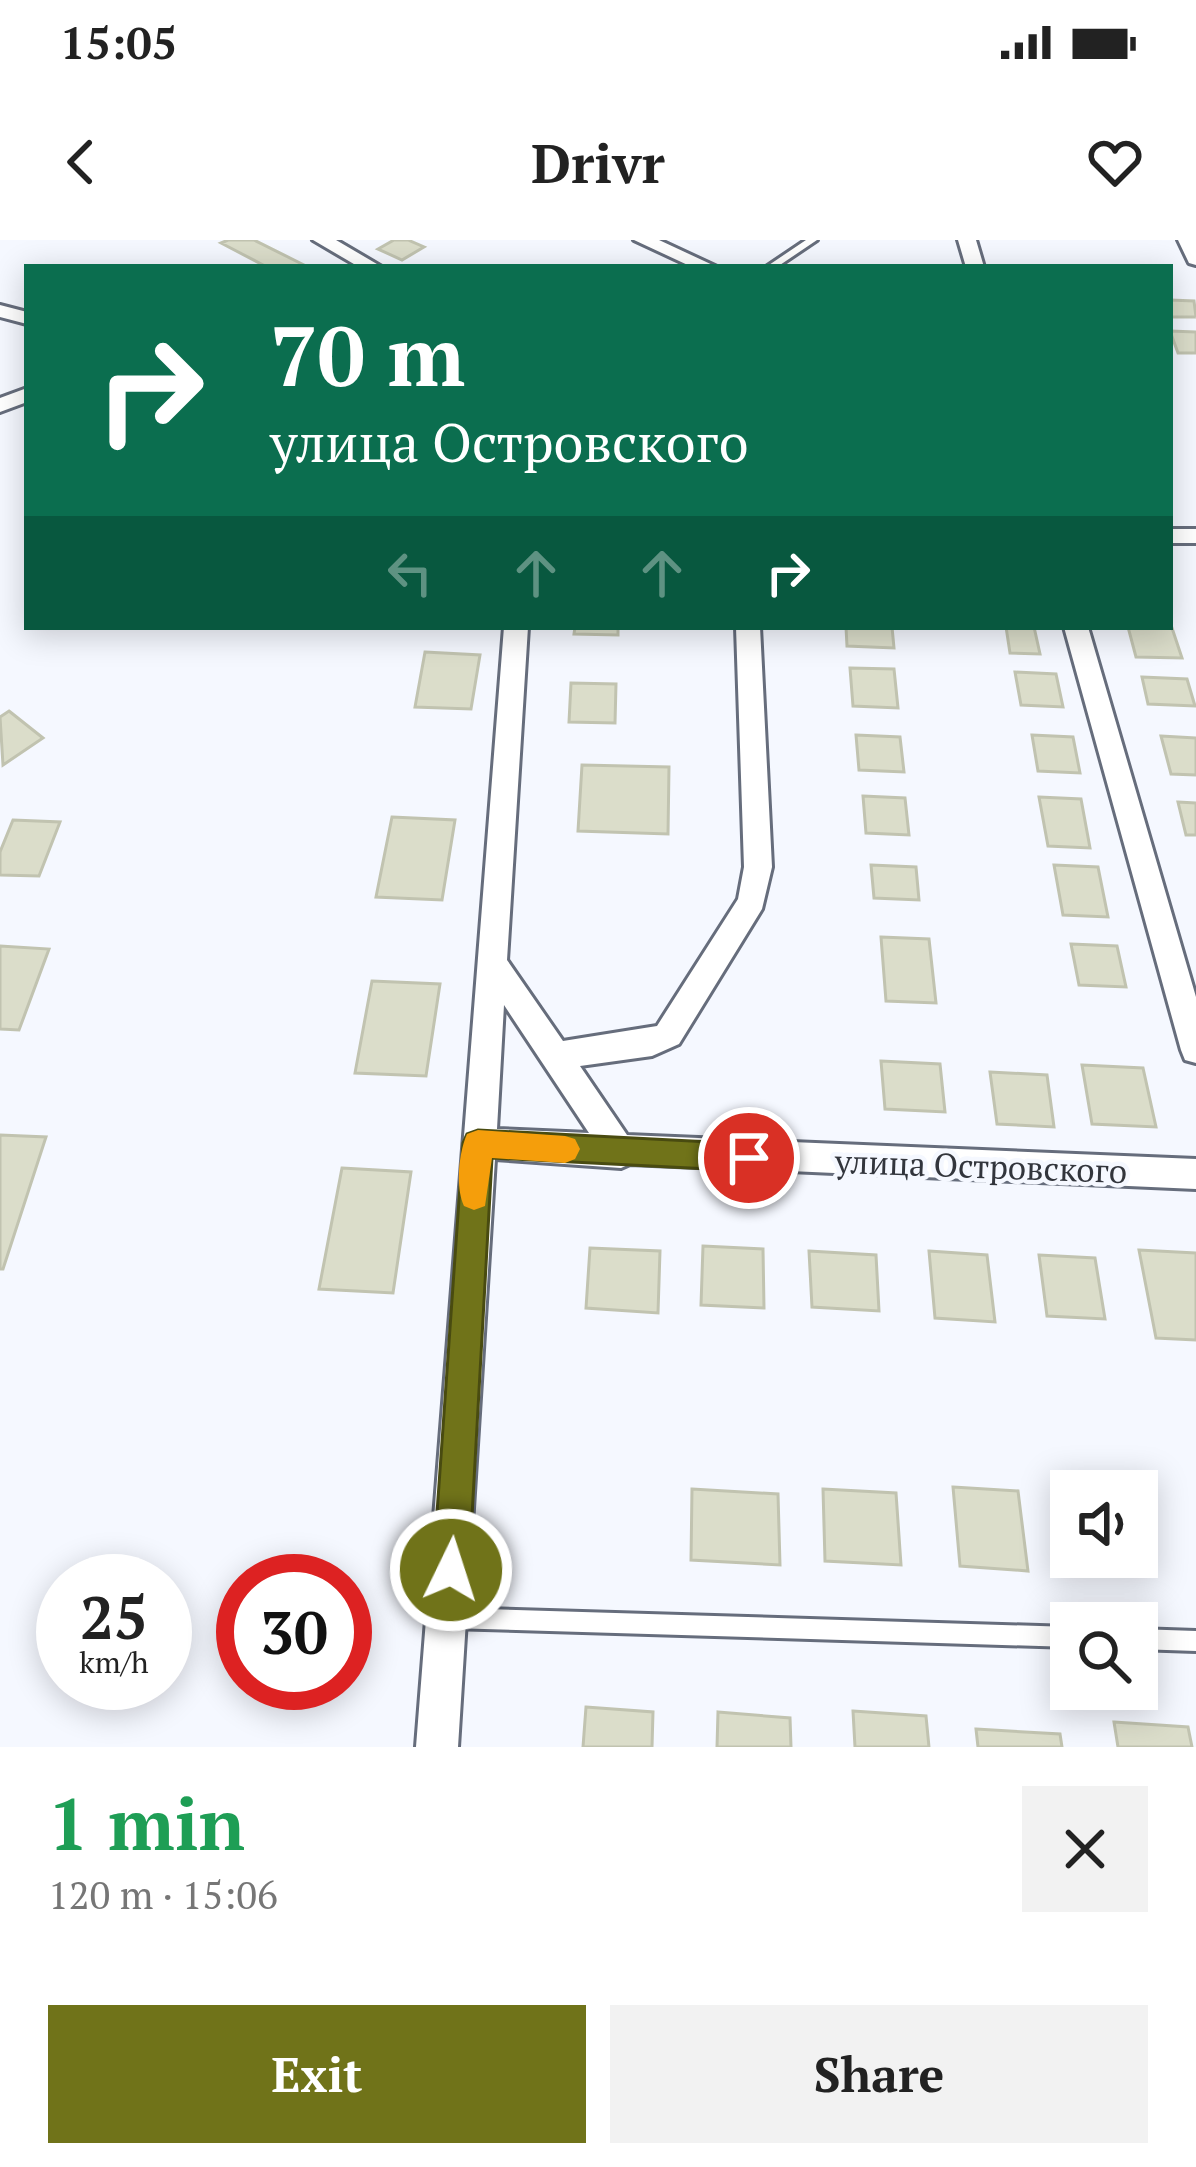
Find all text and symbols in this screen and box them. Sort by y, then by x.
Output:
text: 15:05 [60,12,177,72]
text: Drivr [531,127,665,198]
icon: back [48,129,114,195]
icon: heart [1082,129,1148,195]
text: 70 m [270,299,465,410]
icon: right [72,312,228,468]
text: улица Островского [270,406,749,477]
icon: left [377,540,443,606]
icon: ahead [503,540,569,606]
icon: ahead [629,540,695,606]
icon: right [755,540,821,606]
pin [698,1107,800,1209]
icon: arrive [716,1125,782,1191]
street label: улица Островского [833,1139,1128,1192]
map controls [1050,1470,1158,1710]
button: sound [1050,1470,1158,1578]
position arrow [388,1507,514,1633]
speed limit sign: 30 [216,1554,372,1710]
text: 25 [80,1577,148,1656]
button: search [1050,1602,1158,1710]
text: km/h [79,1642,149,1682]
text: 1 min [48,1775,245,1871]
button: close [1022,1786,1148,1912]
text: 120 m · 15:06 [48,1868,278,1920]
button: Exit [48,2005,586,2143]
button: Share [610,2005,1148,2143]

